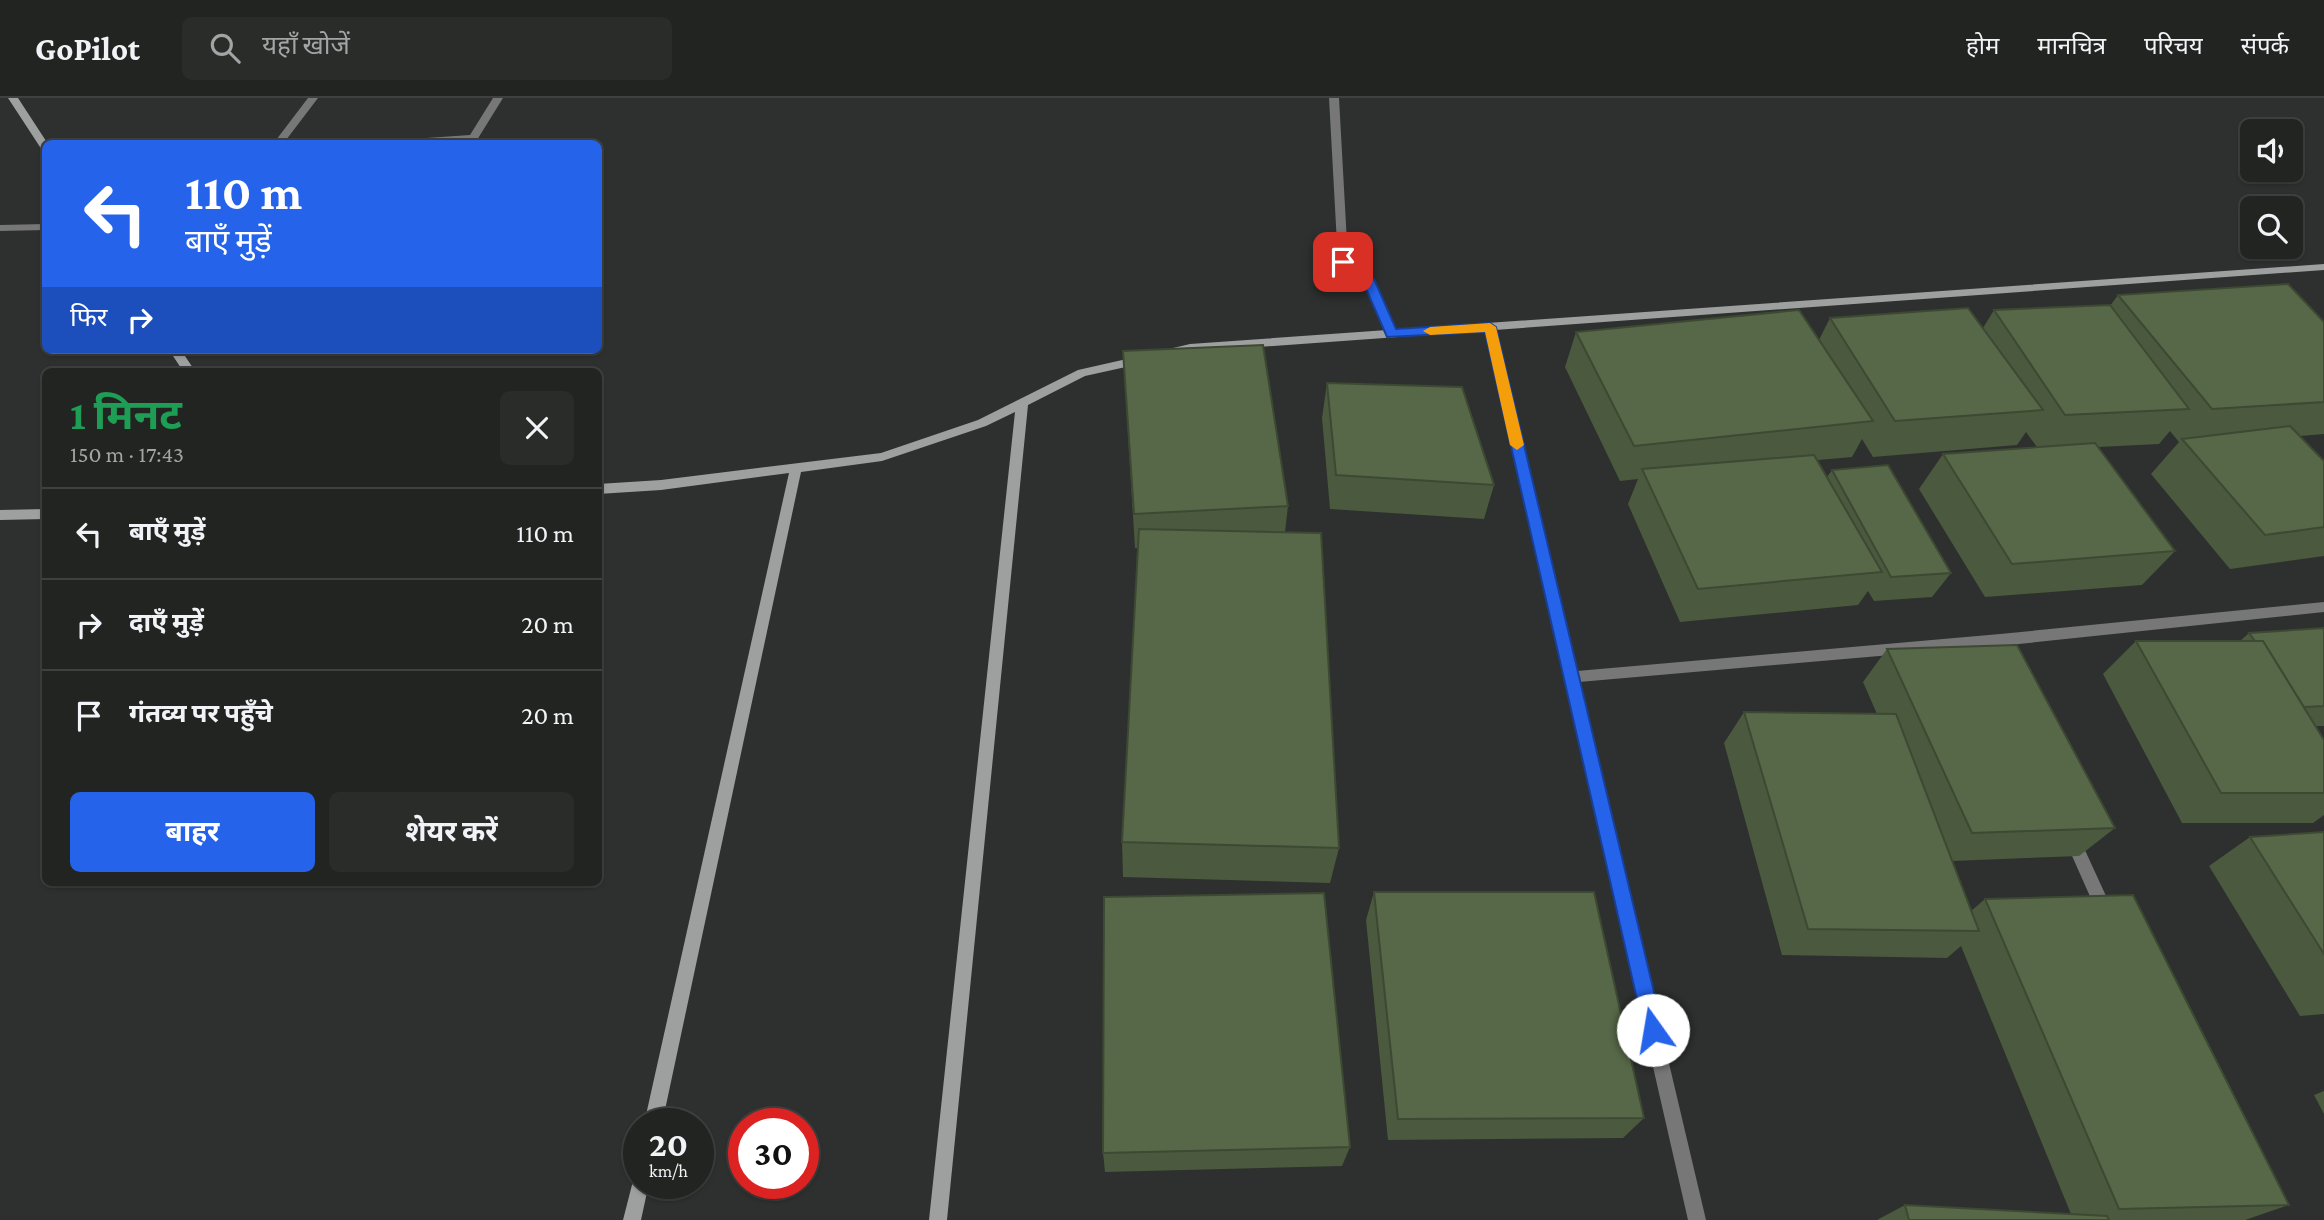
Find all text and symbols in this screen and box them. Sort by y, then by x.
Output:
search box [182,17,672,80]
icon: search [206,29,244,67]
text: GoPilot [35,30,140,67]
text: यहाँ खोजें [262,31,350,60]
text: होम [1966,32,1999,59]
text: मानचित्र [2037,32,2106,59]
text: परिचय [2144,32,2203,59]
text: संपर्क [2241,32,2289,59]
map controls [2240,119,2303,259]
button: sound [2240,119,2303,182]
text: 110 m [185,165,302,220]
icon: left [70,168,161,259]
button: search [2240,196,2303,259]
text: बाएँ मुड़ें [185,223,272,259]
pin [1313,232,1373,292]
icon: arrive [1324,243,1362,281]
icon: right [121,301,159,339]
text: फिर [70,303,107,332]
text: 1 मिनट [70,391,182,438]
button: close [500,391,574,465]
text: 150 m · 17:43 [70,441,184,467]
icon: left [70,515,108,553]
text: बाएँ मुड़ें [129,517,205,546]
text: 110 m [516,519,574,548]
icon: right [70,606,108,644]
text: दाएँ मुड़ें [129,608,204,637]
text: 20 m [521,610,574,639]
icon: arrive [70,697,108,735]
text: गंतव्य पर पहुँचे [129,699,273,728]
text: 20 m [521,701,574,730]
button: बाहर [70,792,315,872]
button: शेयर करें [329,792,574,872]
position arrow [1616,993,1690,1067]
speed limit sign: 30 [728,1108,819,1199]
text: 20 [649,1125,688,1164]
text: km/h [649,1161,688,1181]

